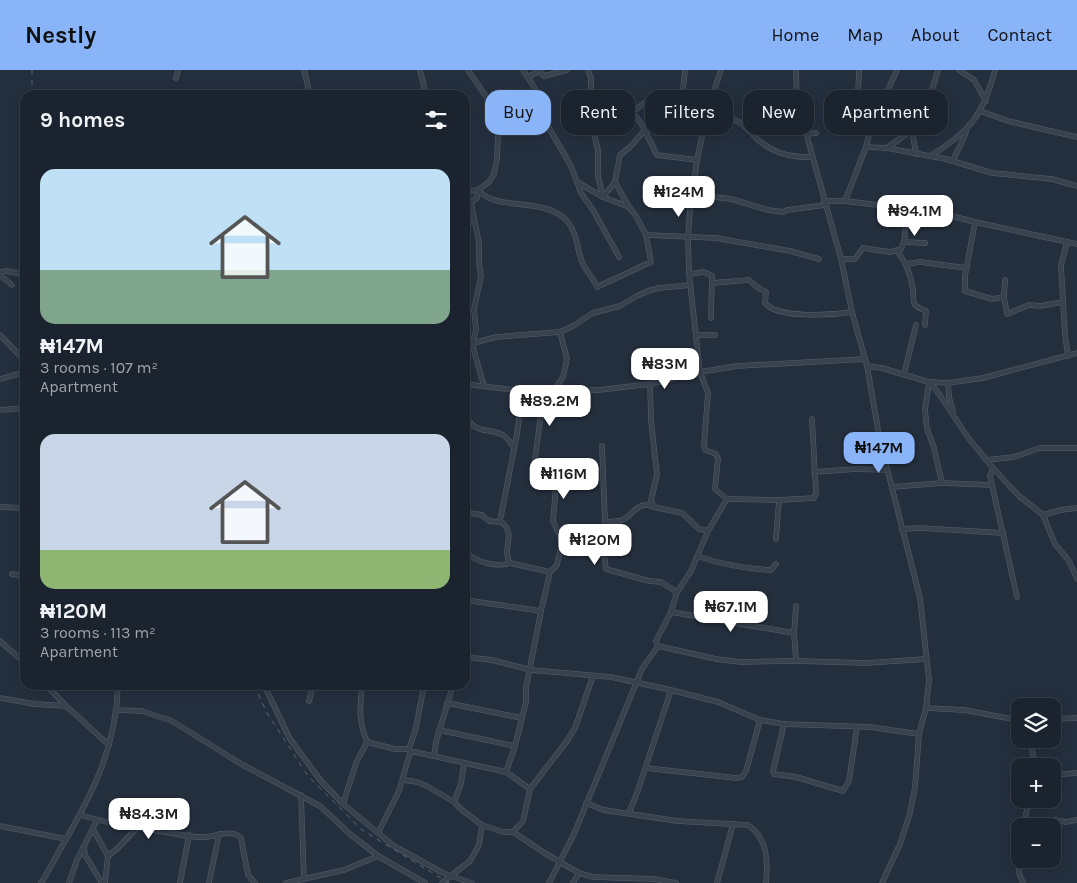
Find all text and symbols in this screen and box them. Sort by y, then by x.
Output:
text: Nestly [25,21,96,49]
text: Home [771,24,819,46]
text: Map [847,24,883,46]
text: About [911,24,960,46]
text: Contact [988,24,1052,46]
chip: Buy [485,90,551,135]
chip: Rent [561,90,635,135]
chip: Filters [645,90,733,135]
chip: New [743,90,814,135]
chip: Apartment [824,90,948,135]
icon: filters [422,106,450,134]
text: 9 homes [40,108,125,132]
pin: ₦124M [644,176,714,218]
text: ₦124M [654,182,704,201]
pin: ₦94.1M [874,194,956,237]
text: ₦94.1M [888,201,942,220]
icon: home [200,202,290,292]
text: ₦147M [40,334,104,358]
pin: ₦83M [635,348,695,390]
text: ₦83M [642,354,688,373]
text: 3 rooms · 107 m² [40,358,158,377]
text: Apartment [40,377,118,396]
pin: ₦89.2M [509,384,591,427]
text: ₦89.2M [521,391,579,410]
pin: ₦147M [844,432,914,474]
text: ₦147M [855,438,903,457]
pin: ₦116M [529,458,599,500]
text: ₦116M [541,464,587,483]
icon: home [200,467,290,557]
pin: ₦120M [560,524,630,566]
text: ₦120M [569,530,621,549]
pin: ₦67.1M [690,590,772,633]
text: ₦67.1M [705,597,757,616]
text: ₦120M [40,599,107,623]
text: 3 rooms · 113 m² [40,623,156,642]
text: Apartment [40,642,118,661]
map controls [1011,698,1061,868]
button: layers [1011,698,1061,748]
button: + [1011,758,1061,808]
pin: ₦84.3M [108,798,190,840]
text: ₦84.3M [120,804,178,823]
button: − [1011,818,1061,868]

